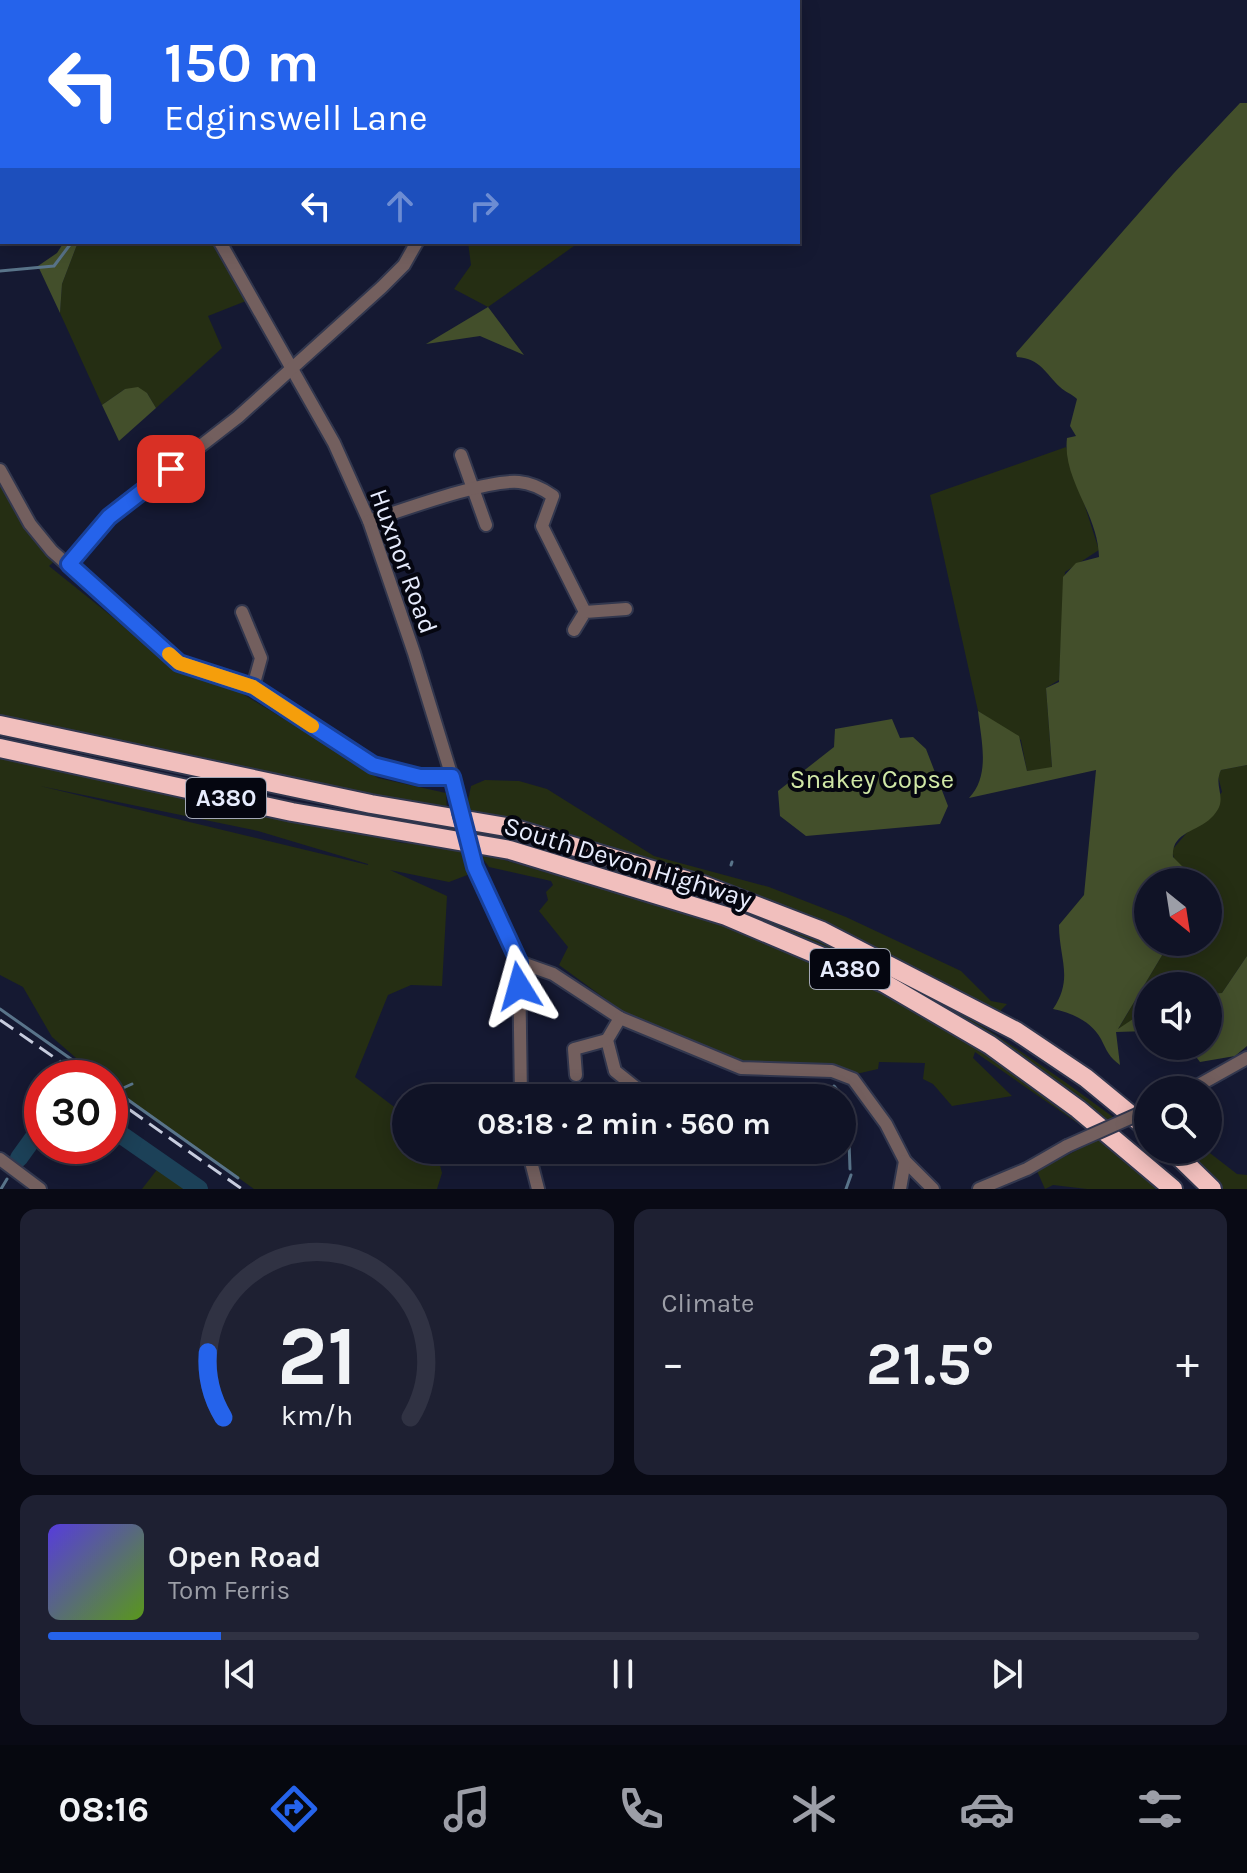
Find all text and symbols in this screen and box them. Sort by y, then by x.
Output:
text: 150 m [164,30,319,95]
icon: left [32,32,136,136]
text: Edginswell Lane [164,97,427,139]
icon: left [294,184,338,228]
icon: ahead [378,184,422,228]
icon: right [462,184,506,228]
pin [137,435,205,503]
icon: arrive [149,447,193,491]
street label: Huxnor Road [363,485,444,638]
park label: Snakey Copse [790,764,954,795]
road number: A380 [186,778,266,818]
street label: South Devon Highway [500,810,756,915]
north arrow [1134,868,1222,956]
map controls [1134,868,1222,1164]
position arrow [477,944,561,1028]
road number: A380 [810,949,890,989]
button: sound [1134,972,1222,1060]
speed limit sign: 30 [24,1060,128,1164]
button: search [1134,1076,1222,1164]
text: 08:18 · 2 min · 560 m [477,1106,771,1142]
text: Climate [662,1288,754,1319]
text: 21 [277,1308,357,1405]
text: 21.5° [866,1329,995,1399]
text: − [662,1338,685,1389]
text: + [1176,1338,1199,1389]
text: km/h [281,1399,353,1432]
text: Open Road [168,1539,321,1575]
text: Tom Ferris [168,1575,290,1606]
icon: previous [218,1652,262,1696]
icon: pause [601,1652,645,1696]
icon: next [985,1652,1029,1696]
icon: directions [266,1781,322,1837]
icon: music [439,1781,495,1837]
icon: phone [613,1781,669,1837]
icon: climate [786,1781,842,1837]
icon: car [959,1781,1015,1837]
icon: filters [1132,1781,1188,1837]
text: 08:16 [59,1788,149,1830]

